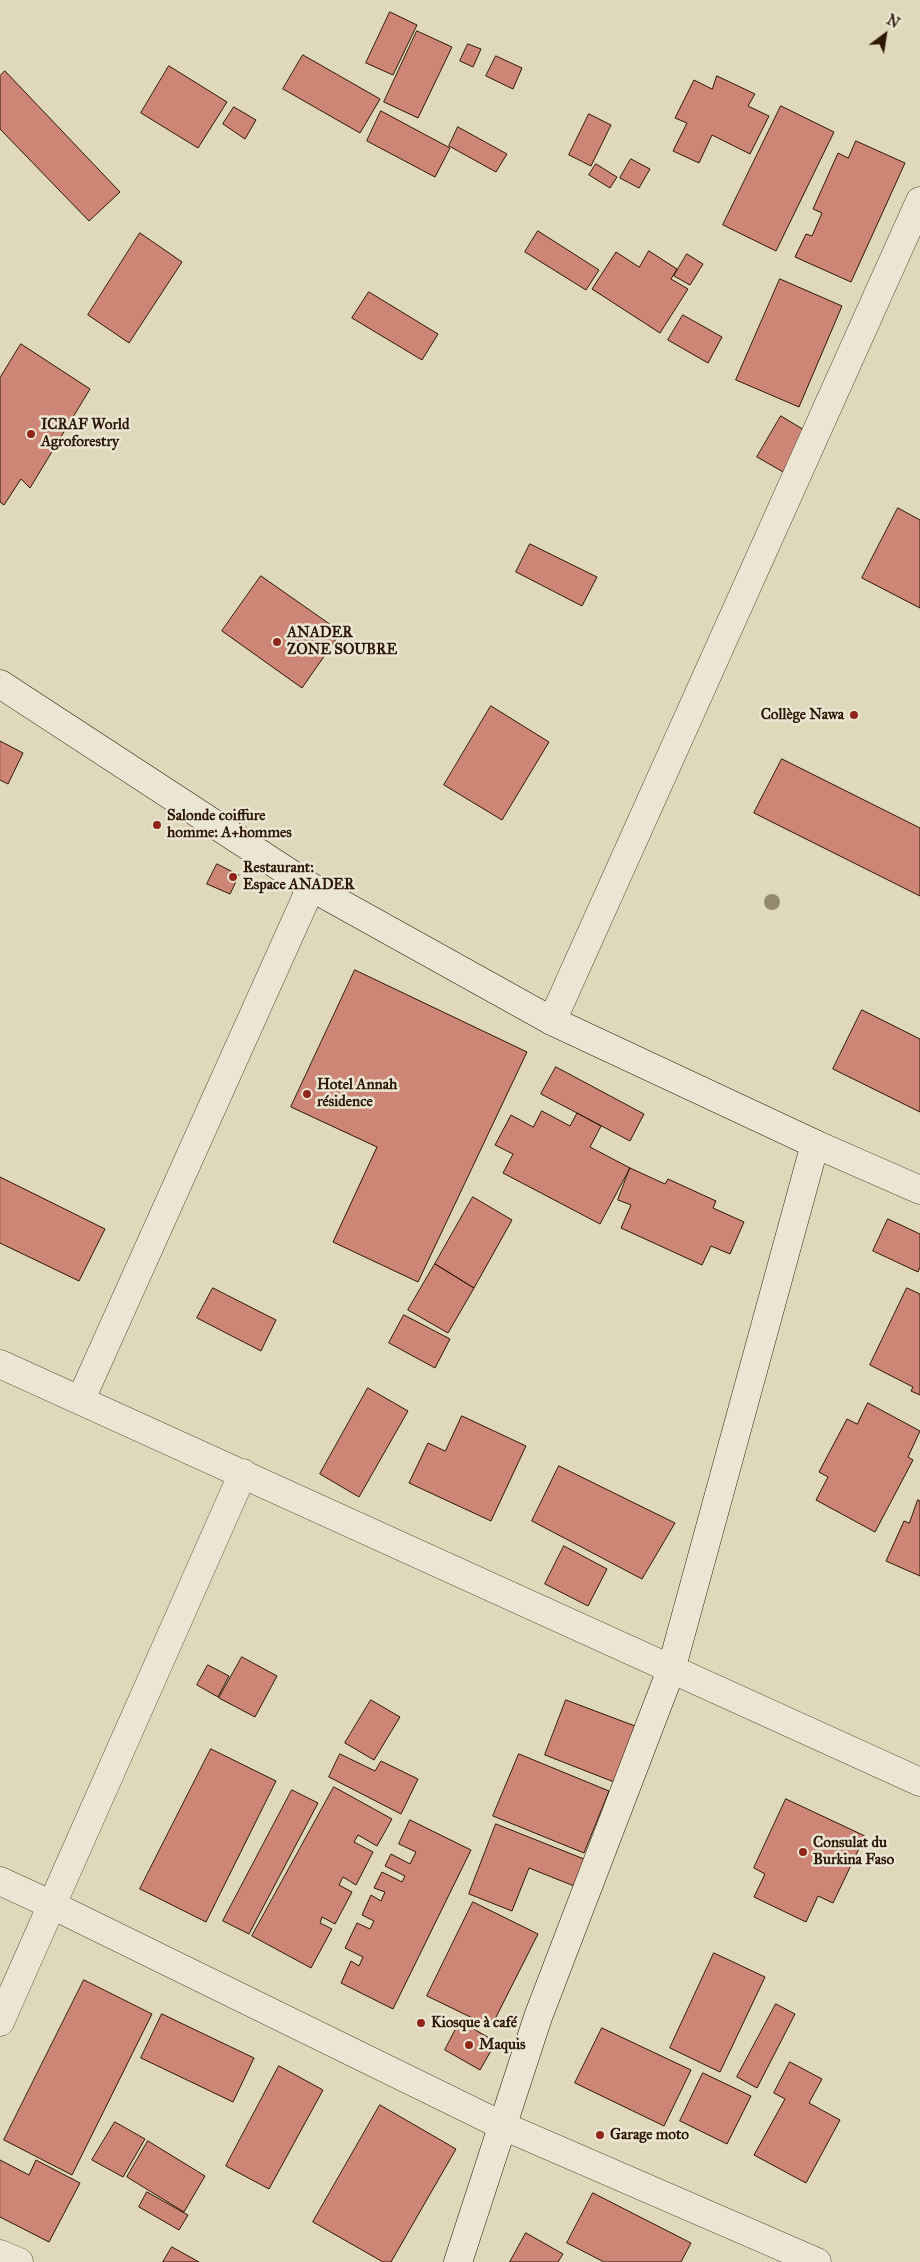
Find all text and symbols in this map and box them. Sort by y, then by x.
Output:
north arrow [860,10,910,60]
text: N [884,11,902,32]
place label: ICRAF World Agroforestry [41,416,129,451]
marker: ICRAF World Agroforestry [25,428,37,440]
place label: ANADER ZONE SOUBRE [287,624,397,659]
marker: ANADER ZONE SOUBRE [271,636,283,648]
place label: Collège Nawa [761,706,844,724]
marker: Collège Nawa [848,709,860,721]
place label: Salonde coiffure homme: A+hommes [167,807,292,842]
marker: Salonde coiffure homme: A+hommes [151,819,163,831]
place label: Restaurant: Espace ANADER [243,859,355,894]
marker: Restaurant: Espace ANADER [227,871,239,883]
place label: Hotel Annah résidence [317,1076,397,1111]
marker: Hotel Annah résidence [301,1088,313,1100]
place label: Consulat du Burkina Faso [813,1834,894,1869]
marker: Consulat du Burkina Faso [797,1846,809,1858]
place label: Kiosque à café [431,2014,517,2032]
marker: Kiosque à café [415,2017,427,2029]
place label: Maquis [479,2036,526,2054]
marker: Maquis [463,2039,475,2051]
place label: Garage moto [610,2126,689,2144]
marker: Garage moto [594,2129,606,2141]

